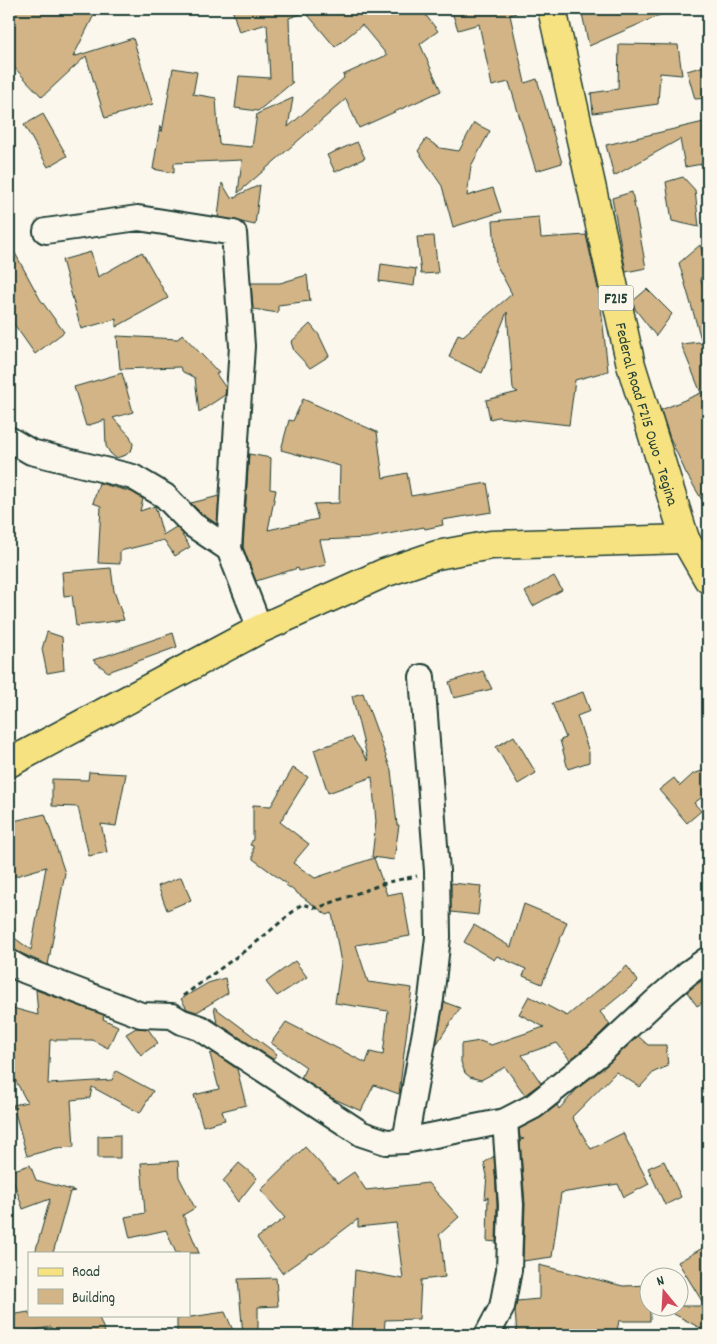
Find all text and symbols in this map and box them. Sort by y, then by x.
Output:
road number: F215 [598,286,634,310]
street label: Federal Road F215 Owo - Tegina [608,321,683,509]
legend [28,1252,190,1316]
text: Road [72,1262,100,1284]
north arrow [640,1266,690,1316]
text: N [654,1271,667,1292]
text: Building [72,1288,115,1310]

